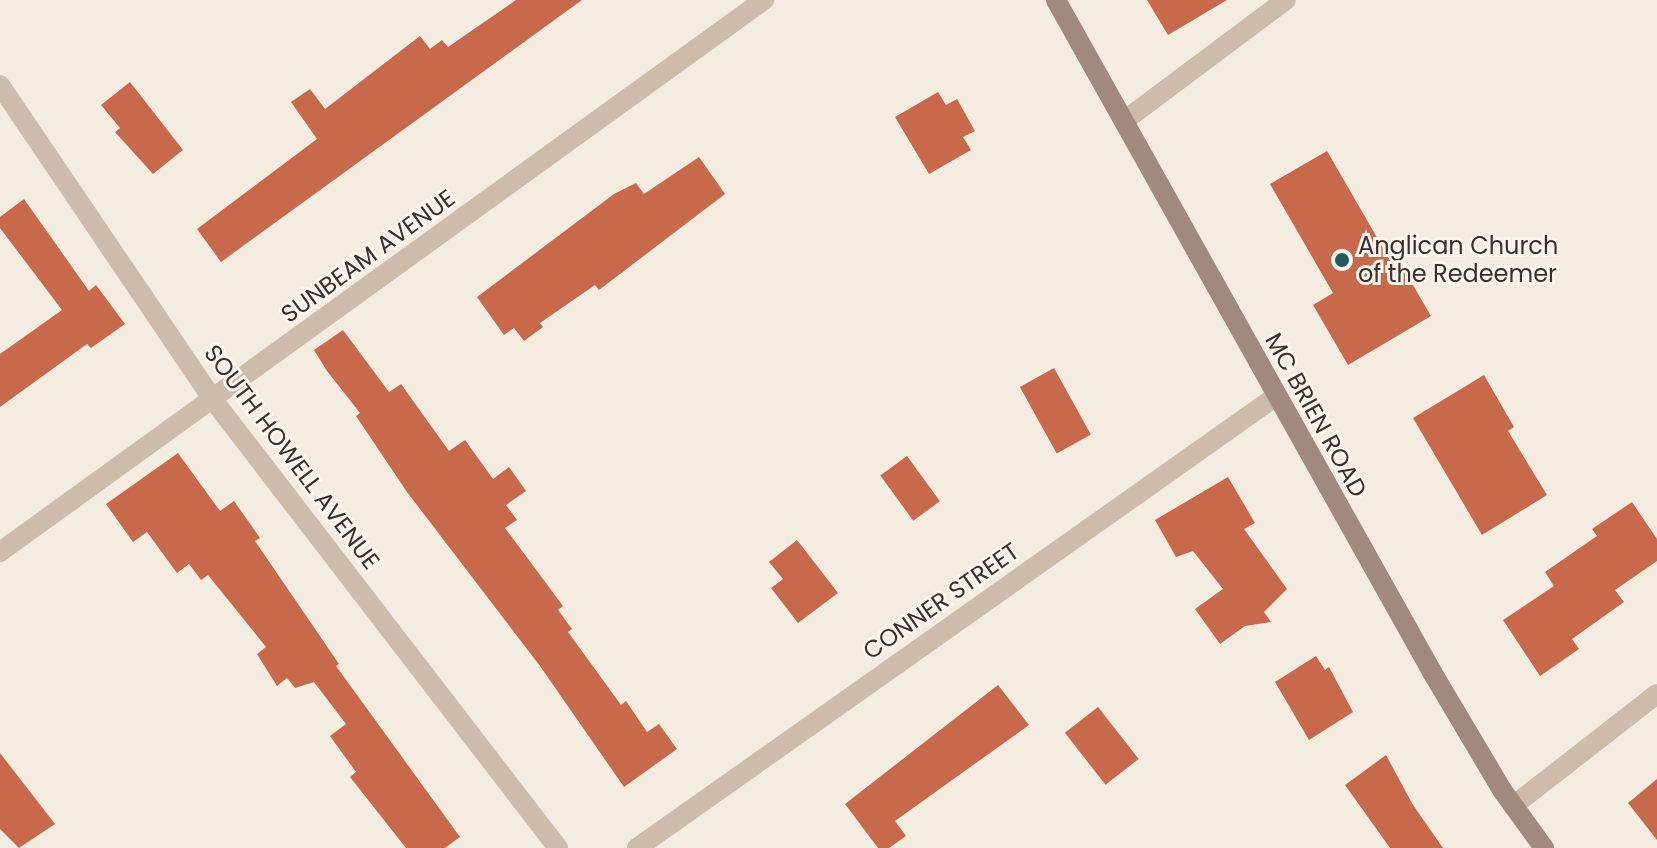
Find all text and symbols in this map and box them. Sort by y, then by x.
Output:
street label: SUNBEAM AVENUE [276,183,460,329]
place label: Anglican Church of the Redeemer [1358,232,1558,288]
marker: Anglican Church of the Redeemer [1333,251,1351,269]
street label: MC BRIEN ROAD [1259,328,1373,502]
street label: SOUTH HOWELL AVENUE [198,339,386,575]
street label: CONNER STREET [857,537,1025,665]

